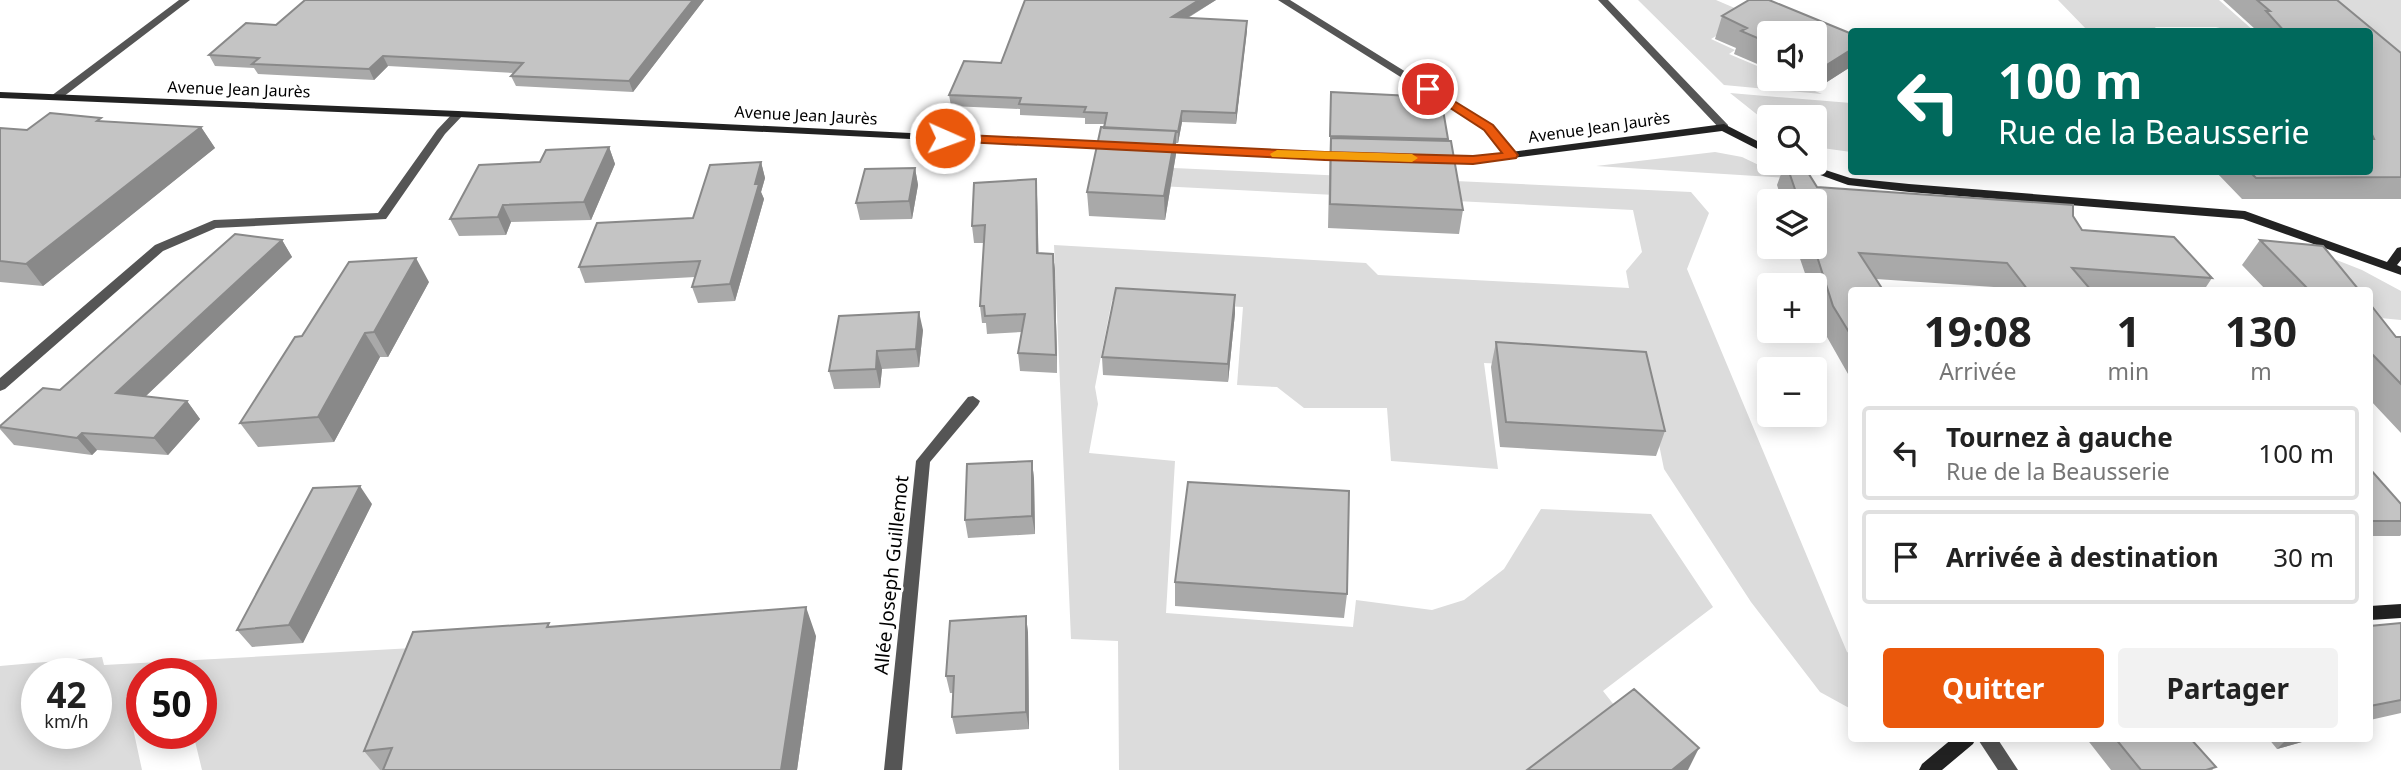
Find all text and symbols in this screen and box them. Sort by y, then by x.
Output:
map controls [1757,21,1827,427]
button: sound [1757,21,1827,91]
text: 100 m [1998,47,2143,113]
icon: left [1883,56,1974,147]
pin [1398,59,1458,119]
icon: arrive [1409,70,1447,108]
street label: Avenue Jean Jaurès [167,76,311,102]
street label: Avenue Jean Jaurès [734,100,878,130]
position arrow [908,101,982,175]
button: search [1757,105,1827,175]
street label: Avenue Jean Jaurès [1527,106,1671,148]
text: Rue de la Beausserie [1998,110,2309,153]
button: layers [1757,189,1827,259]
button: + [1757,273,1827,343]
text: 19:08 [1924,302,2032,359]
text: 1 [2116,302,2140,359]
text: 130 [2225,302,2297,359]
text: Arrivée [1939,355,2016,387]
text: min [2108,355,2149,387]
text: m [2250,355,2272,387]
button: − [1757,357,1827,427]
text: Tournez à gauche [1946,419,2173,455]
icon: left [1887,434,1925,472]
text: 100 m [2258,435,2334,471]
text: Rue de la Beausserie [1946,455,2170,487]
street label: Allée Joseph Guillemot [868,474,914,676]
icon: arrive [1887,538,1925,576]
text: Arrivée à destination [1946,539,2219,575]
text: 30 m [2273,539,2334,575]
button: Quitter [1883,648,2104,728]
button: Partager [2118,648,2338,728]
speed limit sign: 50 [126,658,217,749]
text: 42 [46,671,87,718]
text: km/h [44,709,89,733]

